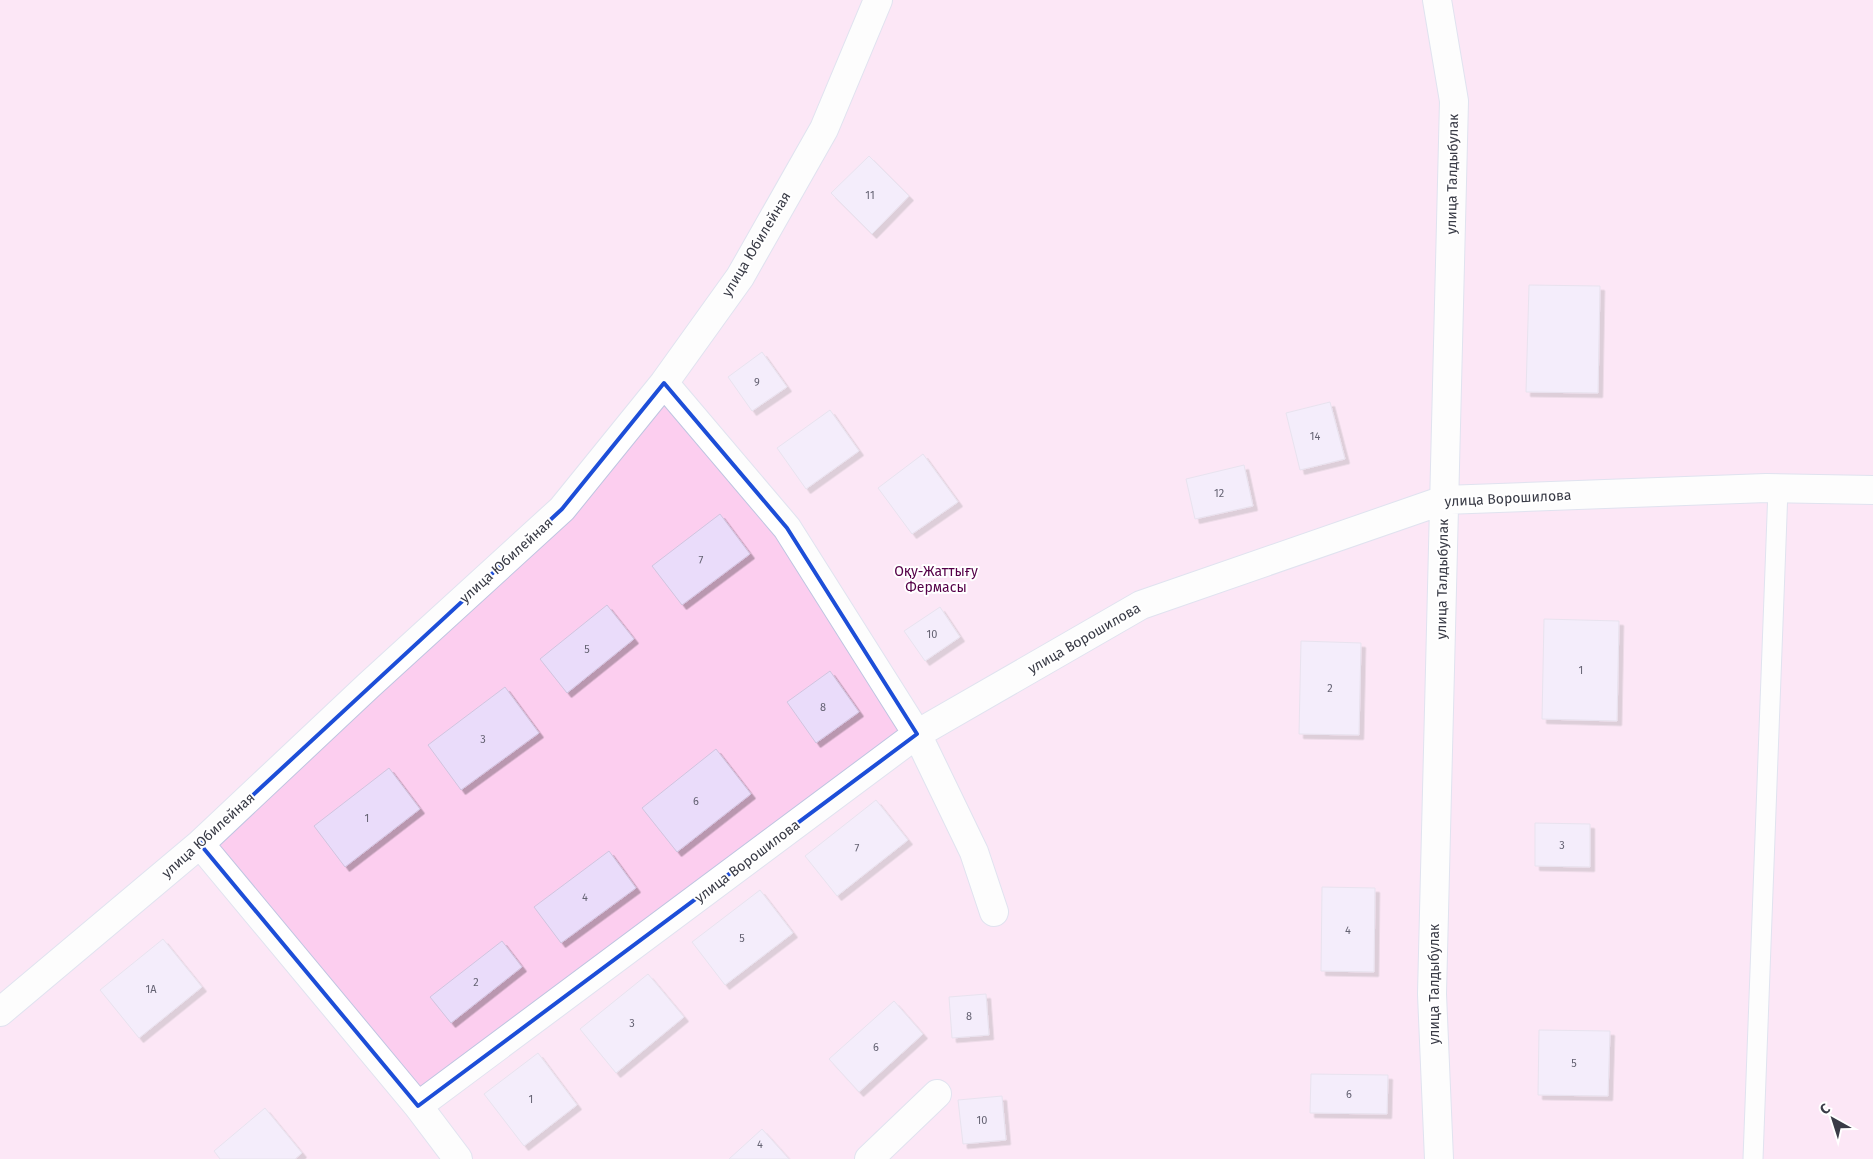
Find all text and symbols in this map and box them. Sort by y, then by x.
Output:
street label: улица Талдыбулак [1443,113,1462,235]
street label: улица Юбилейная [718,189,795,300]
house number: 11 [865,189,875,202]
house number: 9 [754,376,760,389]
house number: 14 [1310,430,1320,443]
house number: 12 [1214,487,1224,500]
street label: улица Ворошилова [1444,487,1572,510]
street label: улица Юбилейная [456,514,556,607]
street label: улица Талдыбулак [1433,518,1452,640]
house number: 7 [699,554,704,567]
park label: Оқу-Жаттығу Фермасы [894,563,978,596]
street label: улица Ворошилова [1025,599,1144,678]
house number: 10 [927,628,937,641]
house number: 5 [584,643,590,656]
house number: 1 [1579,664,1583,677]
house number: 2 [1327,682,1333,695]
house number: 8 [820,701,826,714]
house number: 3 [480,733,486,746]
street label: улица Юбилейная [158,789,258,882]
house number: 6 [693,795,699,808]
house number: 1 [365,812,369,825]
street label: улица Ворошилова [691,816,803,906]
house number: 3 [1559,839,1565,852]
house number: 7 [855,842,860,855]
house number: 4 [582,891,588,904]
street label: улица Талдыбулак [1426,923,1443,1044]
house number: 4 [1345,924,1351,937]
house number: 5 [739,932,745,945]
house number: 2 [473,976,479,989]
house number: 1А [145,983,157,996]
house number: 8 [966,1010,972,1023]
house number: 3 [629,1017,635,1030]
house number: 6 [873,1041,879,1054]
house number: 5 [1571,1057,1577,1070]
house number: 6 [1346,1088,1352,1101]
house number: 1 [529,1093,533,1106]
north arrow [1808,1094,1858,1144]
text: С [1817,1100,1834,1118]
house number: 10 [977,1114,987,1127]
house number: 4 [757,1138,763,1151]

